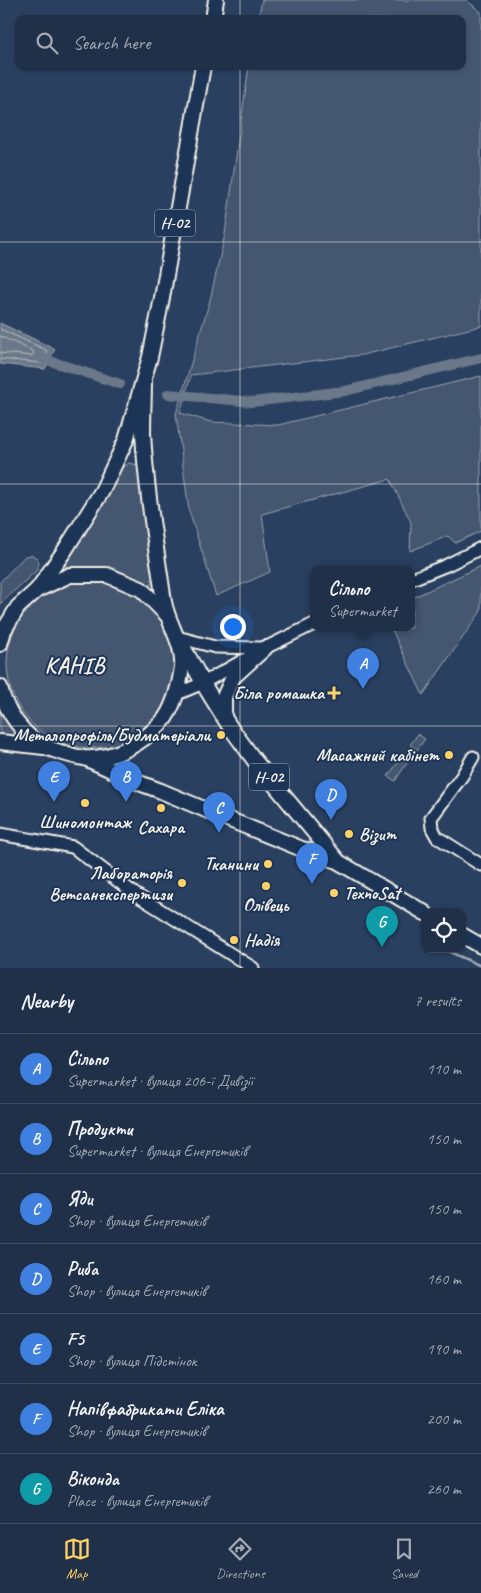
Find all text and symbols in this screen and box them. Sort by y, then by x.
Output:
search box [15,15,466,70]
icon: search [33,29,61,57]
text: Search here [73,31,150,55]
road number: Н-02 [155,210,195,237]
popup [310,566,415,631]
text: Сільпо [328,577,369,601]
text: Supermarket [328,601,397,621]
your location [220,614,246,640]
pin: A [347,648,379,689]
district label: КАНІВ [45,652,106,680]
place label: Біла ромашка [233,682,326,704]
marker: Біла ромашка [328,687,340,699]
place label: Металопрофіль/Будматеріали [14,724,212,746]
marker: Металопрофіль/Будматеріали [215,729,227,741]
place label: Масажний кабінет [316,744,440,766]
marker: Масажний кабінет [443,749,455,761]
pin: E [38,761,70,802]
pin: B [110,761,142,802]
road number: Н-02 [249,764,289,790]
pin: D [315,779,347,820]
pin: C [203,792,235,833]
marker: Шиномонтаж [79,797,91,809]
marker: Сахара [155,802,167,814]
place label: Шиномонтаж [39,811,133,833]
place label: Сахара [138,816,186,838]
place label: Візит [359,823,397,846]
marker: Візит [343,828,355,840]
pin: F [296,843,328,884]
place label: Тканини [204,853,260,875]
marker: Тканини [262,858,274,870]
place label: Лабораторія Ветсанекспертизи [49,862,174,905]
marker: Лабораторія Ветсанекспертизи [176,877,188,889]
marker: Олівець [260,880,272,892]
place label: TexnoSat [344,882,403,904]
marker: TexnoSat [328,887,340,899]
place label: Олівець [243,894,290,916]
pin: G [366,906,398,947]
map controls [421,908,466,953]
button: locate [421,908,466,953]
place label: Надія [244,929,281,951]
marker: Надія [228,934,240,946]
text: Nearby [20,988,73,1014]
text: 7 results [414,991,461,1011]
text: Сільпо [67,1047,108,1071]
text: A [32,1059,40,1079]
text: 110 m [427,1059,461,1079]
text: Supermarket · вулиця 206-ї Дивізії [67,1071,253,1091]
text: Продукти [67,1117,132,1141]
text: B [32,1129,40,1149]
text: 150 m [427,1129,461,1149]
text: Supermarket · вулиця Енергетиків [67,1141,247,1161]
text: Яди [67,1187,93,1211]
text: C [32,1199,40,1219]
text: 150 m [427,1199,461,1219]
text: Shop · вулиця Енергетиків [67,1211,206,1231]
text: Риба [67,1257,98,1281]
text: D [31,1269,41,1289]
text: 160 m [427,1269,461,1289]
text: Shop · вулиця Енергетиків [67,1281,206,1301]
text: F5 [67,1327,84,1351]
text: E [32,1339,40,1359]
text: 190 m [427,1339,461,1359]
text: Shop · вулиця Підстінок [67,1351,197,1371]
text: Напівфабрикати Еліка [67,1397,223,1421]
text: F [32,1409,40,1429]
text: 200 m [427,1409,461,1429]
text: Shop · вулиця Енергетиків [67,1421,206,1441]
text: Віконда [67,1467,119,1491]
text: G [32,1479,40,1499]
text: 260 m [427,1479,461,1499]
text: Place · вулиця Енергетиків [67,1491,207,1511]
tab: Map [63,1535,91,1582]
tab: Directions [216,1535,265,1582]
tab: Saved [390,1535,418,1582]

